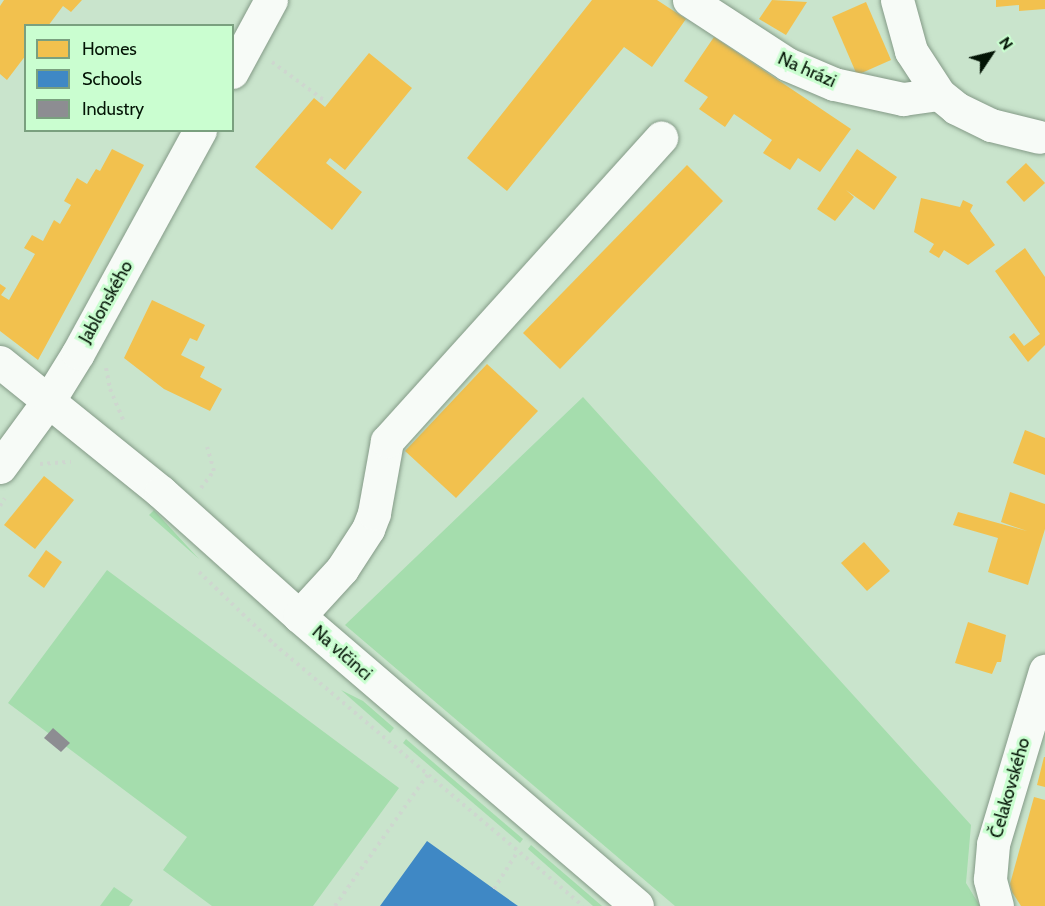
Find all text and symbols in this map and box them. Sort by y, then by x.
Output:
legend [24,24,234,132]
north arrow [961,24,1021,84]
text: N [995,33,1017,53]
text: Homes [82,38,137,60]
street label: Na hrázi [775,48,839,92]
text: Schools [82,68,142,90]
text: Industry [82,98,144,120]
street label: Jablonského [74,257,138,347]
street label: Na vlčinci [308,621,376,685]
street label: Čelakovského [985,735,1035,841]

